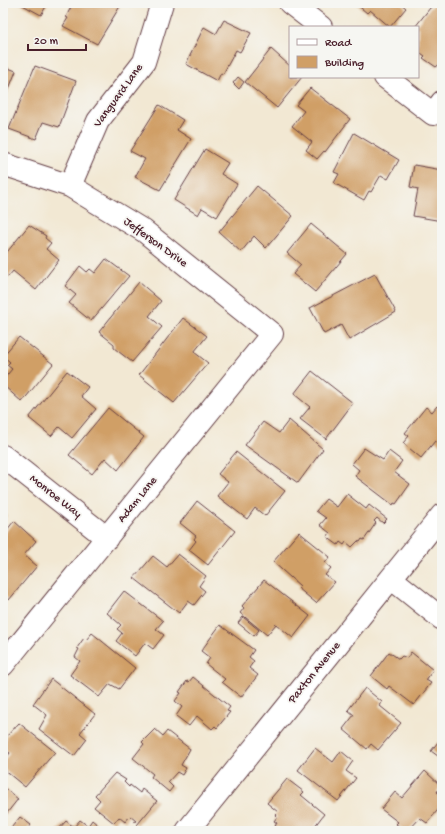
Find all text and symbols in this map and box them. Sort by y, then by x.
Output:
scale bar [28,26,86,52]
legend [289,26,419,78]
text: 20 m [34,35,59,49]
text: Road [325,37,352,51]
text: Building [324,57,364,71]
street label: Vanguard Lane [91,61,147,131]
street label: Jefferson Drive [120,215,190,271]
street label: Monroe Way [26,472,84,522]
street label: Adam Lane [115,474,161,526]
street label: Paxton Avenue [285,639,345,707]

